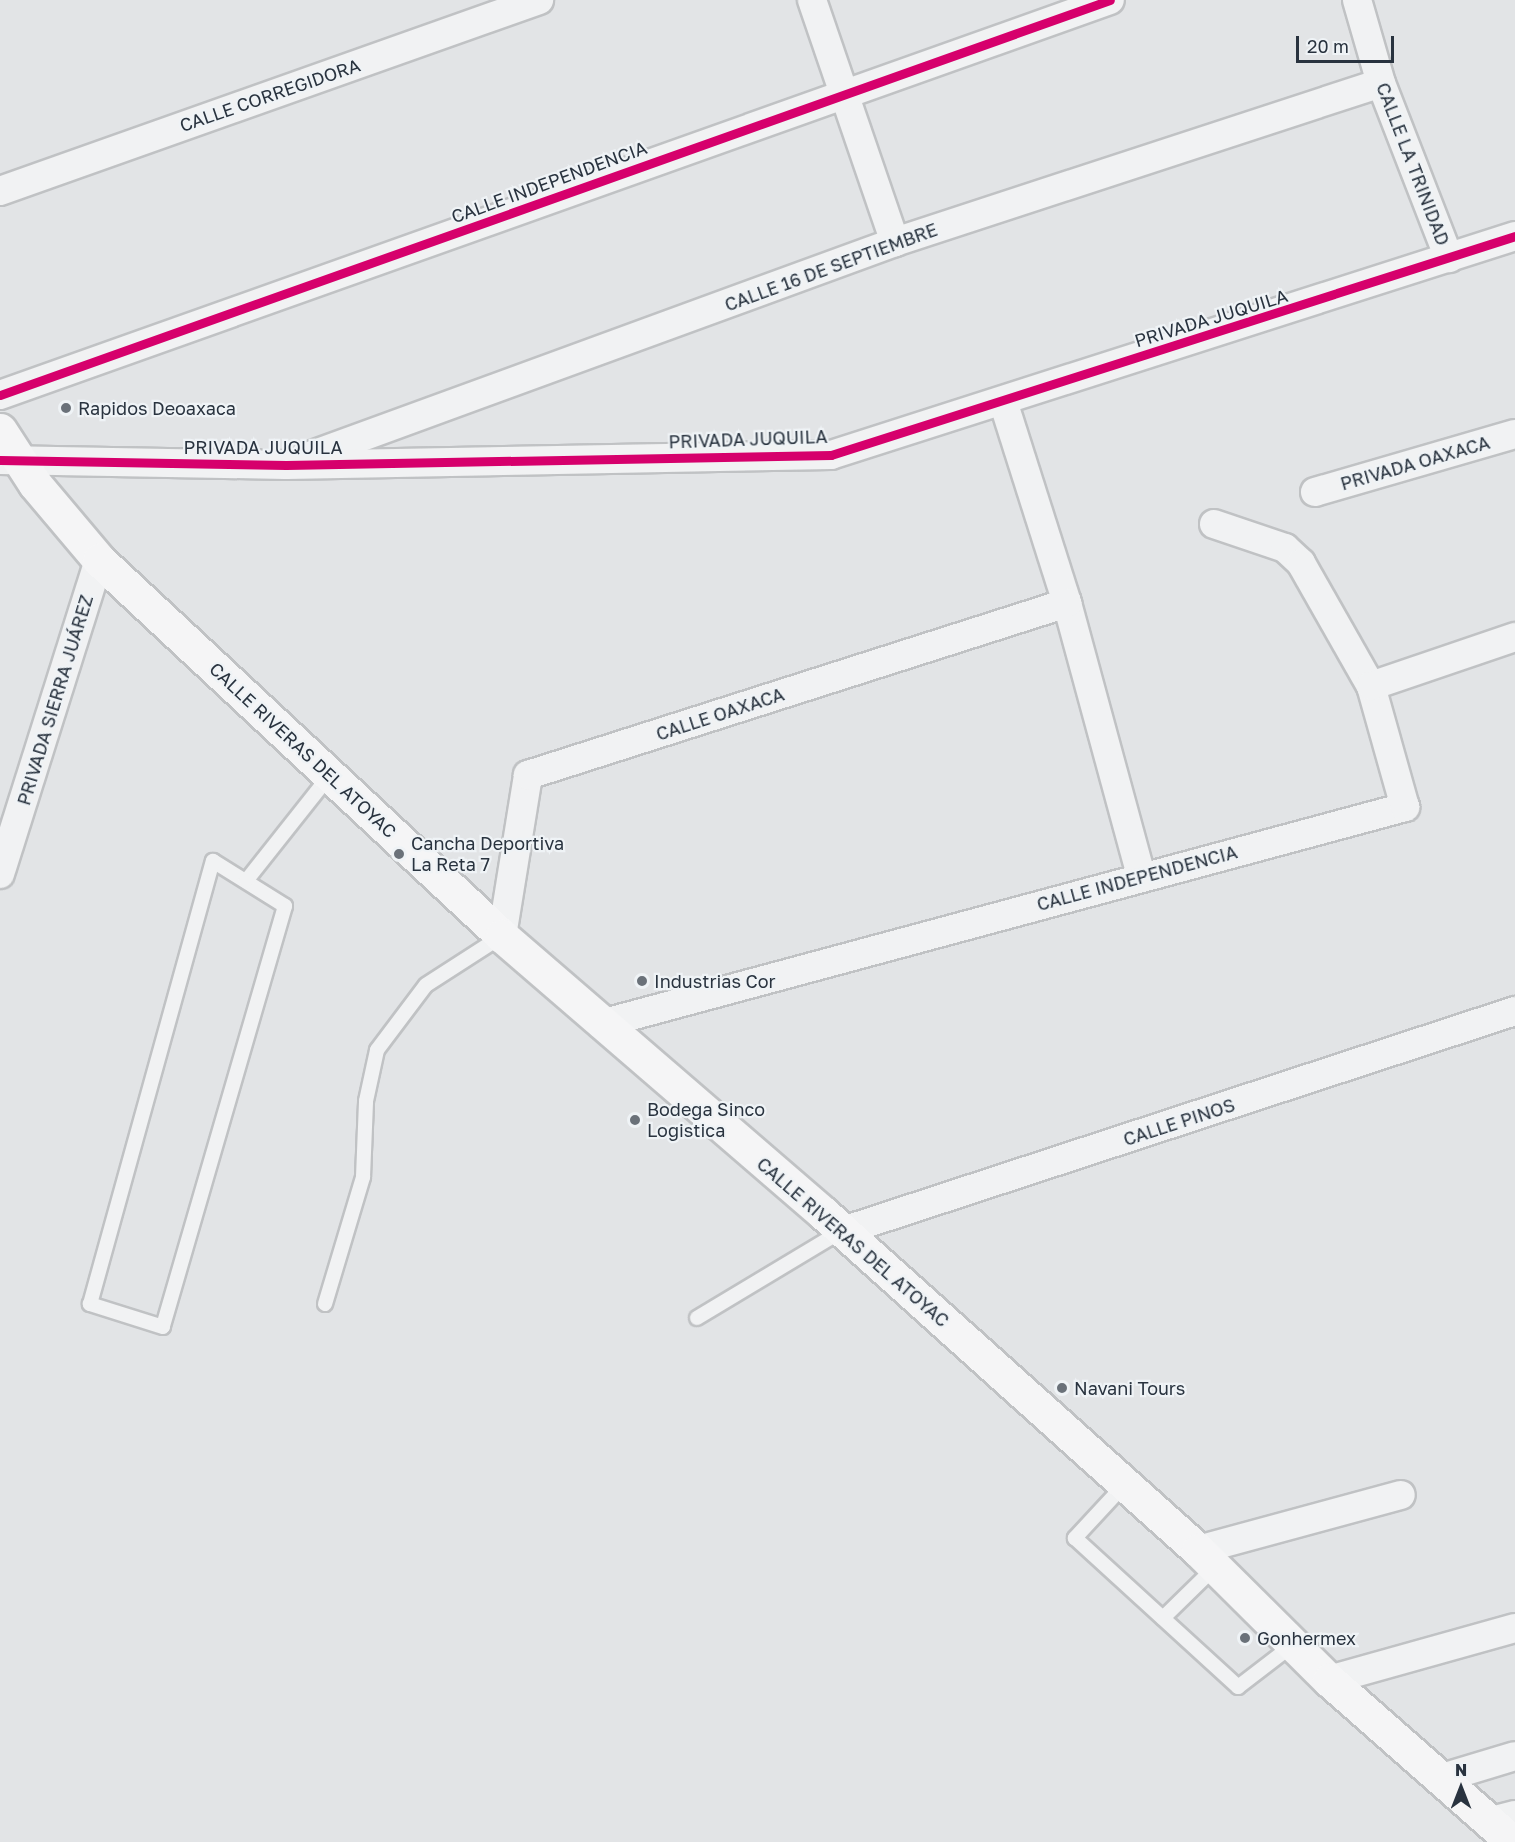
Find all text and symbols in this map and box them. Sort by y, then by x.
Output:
scale bar [1299,24,1396,62]
text: 20 m [1307,35,1349,57]
street label: CALLE CORREGIDORA [177,54,363,136]
street label: CALLE LA TRINIDAD [1372,80,1454,248]
street label: CALLE INDEPENDENCIA [448,137,650,227]
street label: CALLE 16 DE SEPTIEMBRE [722,218,940,316]
street label: PRIVADA JUQUILA [1132,284,1290,352]
place label: Rapidos Deoaxaca [78,397,236,419]
marker: Rapidos Deoaxaca [59,401,73,415]
street label: PRIVADA JUQUILA [668,425,828,453]
street label: PRIVADA OAXACA [1338,431,1492,495]
street label: PRIVADA JUQUILA [183,436,343,458]
street label: PRIVADA SIERRA JUÁREZ [13,592,97,808]
street label: CALLE RIVERAS DEL ATOYAC [205,658,401,842]
street label: CALLE OAXACA [653,683,787,745]
place label: Cancha Deportiva La Reta 7 [411,833,564,876]
street label: CALLE INDEPENDENCIA [1034,841,1240,915]
marker: Cancha Deportiva La Reta 7 [392,847,406,861]
place label: Industrias Cor [654,970,776,992]
marker: Industrias Cor [635,974,649,988]
street label: CALLE PINOS [1121,1094,1237,1150]
place label: Bodega Sinco Logistica [647,1099,765,1142]
marker: Bodega Sinco Logistica [628,1113,642,1127]
street label: CALLE RIVERAS DEL ATOYAC [753,1153,953,1331]
place label: Navani Tours [1074,1377,1185,1399]
marker: Navani Tours [1055,1381,1069,1395]
place label: Gonhermex [1257,1627,1356,1649]
marker: Gonhermex [1238,1631,1252,1645]
north arrow [1431,1758,1491,1818]
text: N [1455,1760,1467,1780]

